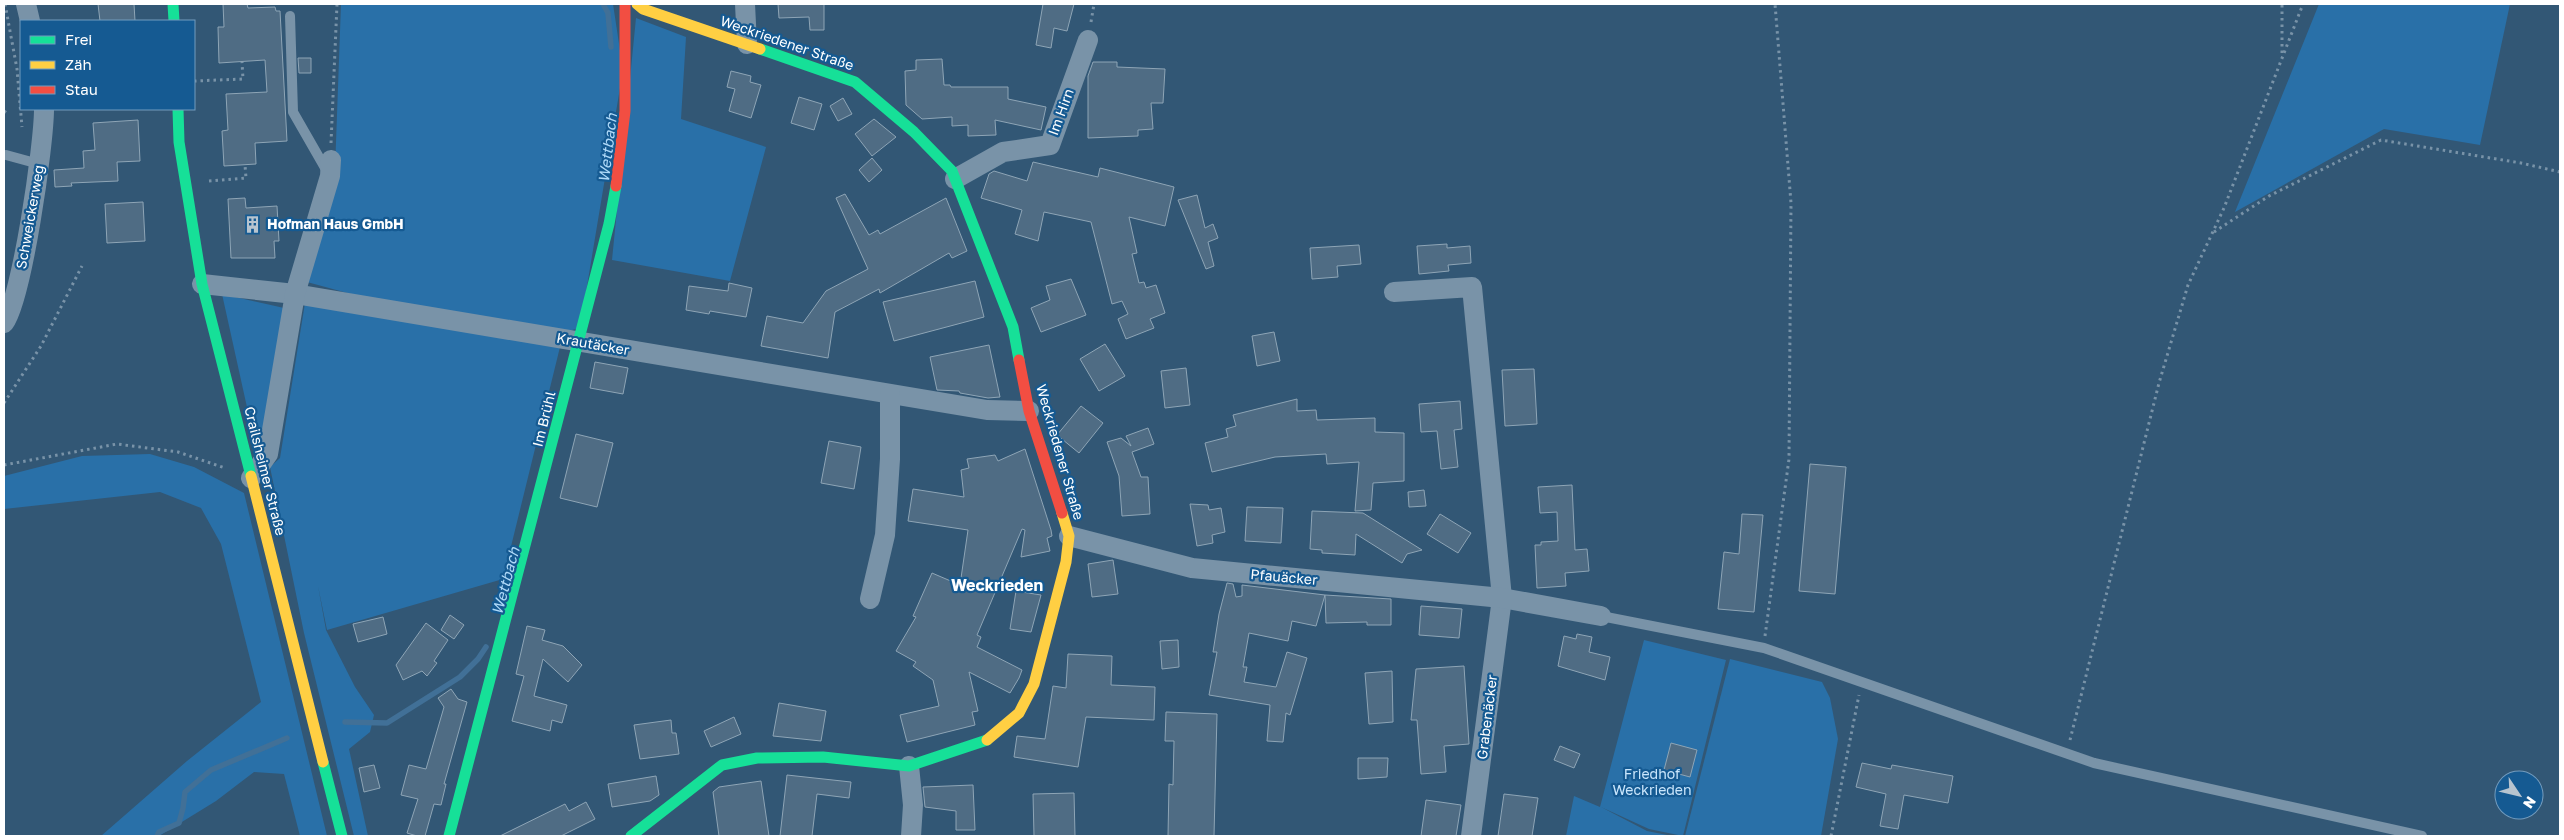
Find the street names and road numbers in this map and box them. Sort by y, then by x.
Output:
street label: Weckriedener Straße [718,12,856,73]
street label: Im Hirn [1044,86,1077,138]
street label: Schweickerweg [12,164,47,270]
street label: Krautäcker [555,329,631,358]
street label: Weckriedener Straße [1033,382,1088,522]
street label: Im Brühl [528,389,559,448]
street label: Crailsheimer Straße [241,405,290,537]
street label: Pfauäcker [1250,565,1319,588]
street label: Grabenäcker [1473,673,1500,760]

